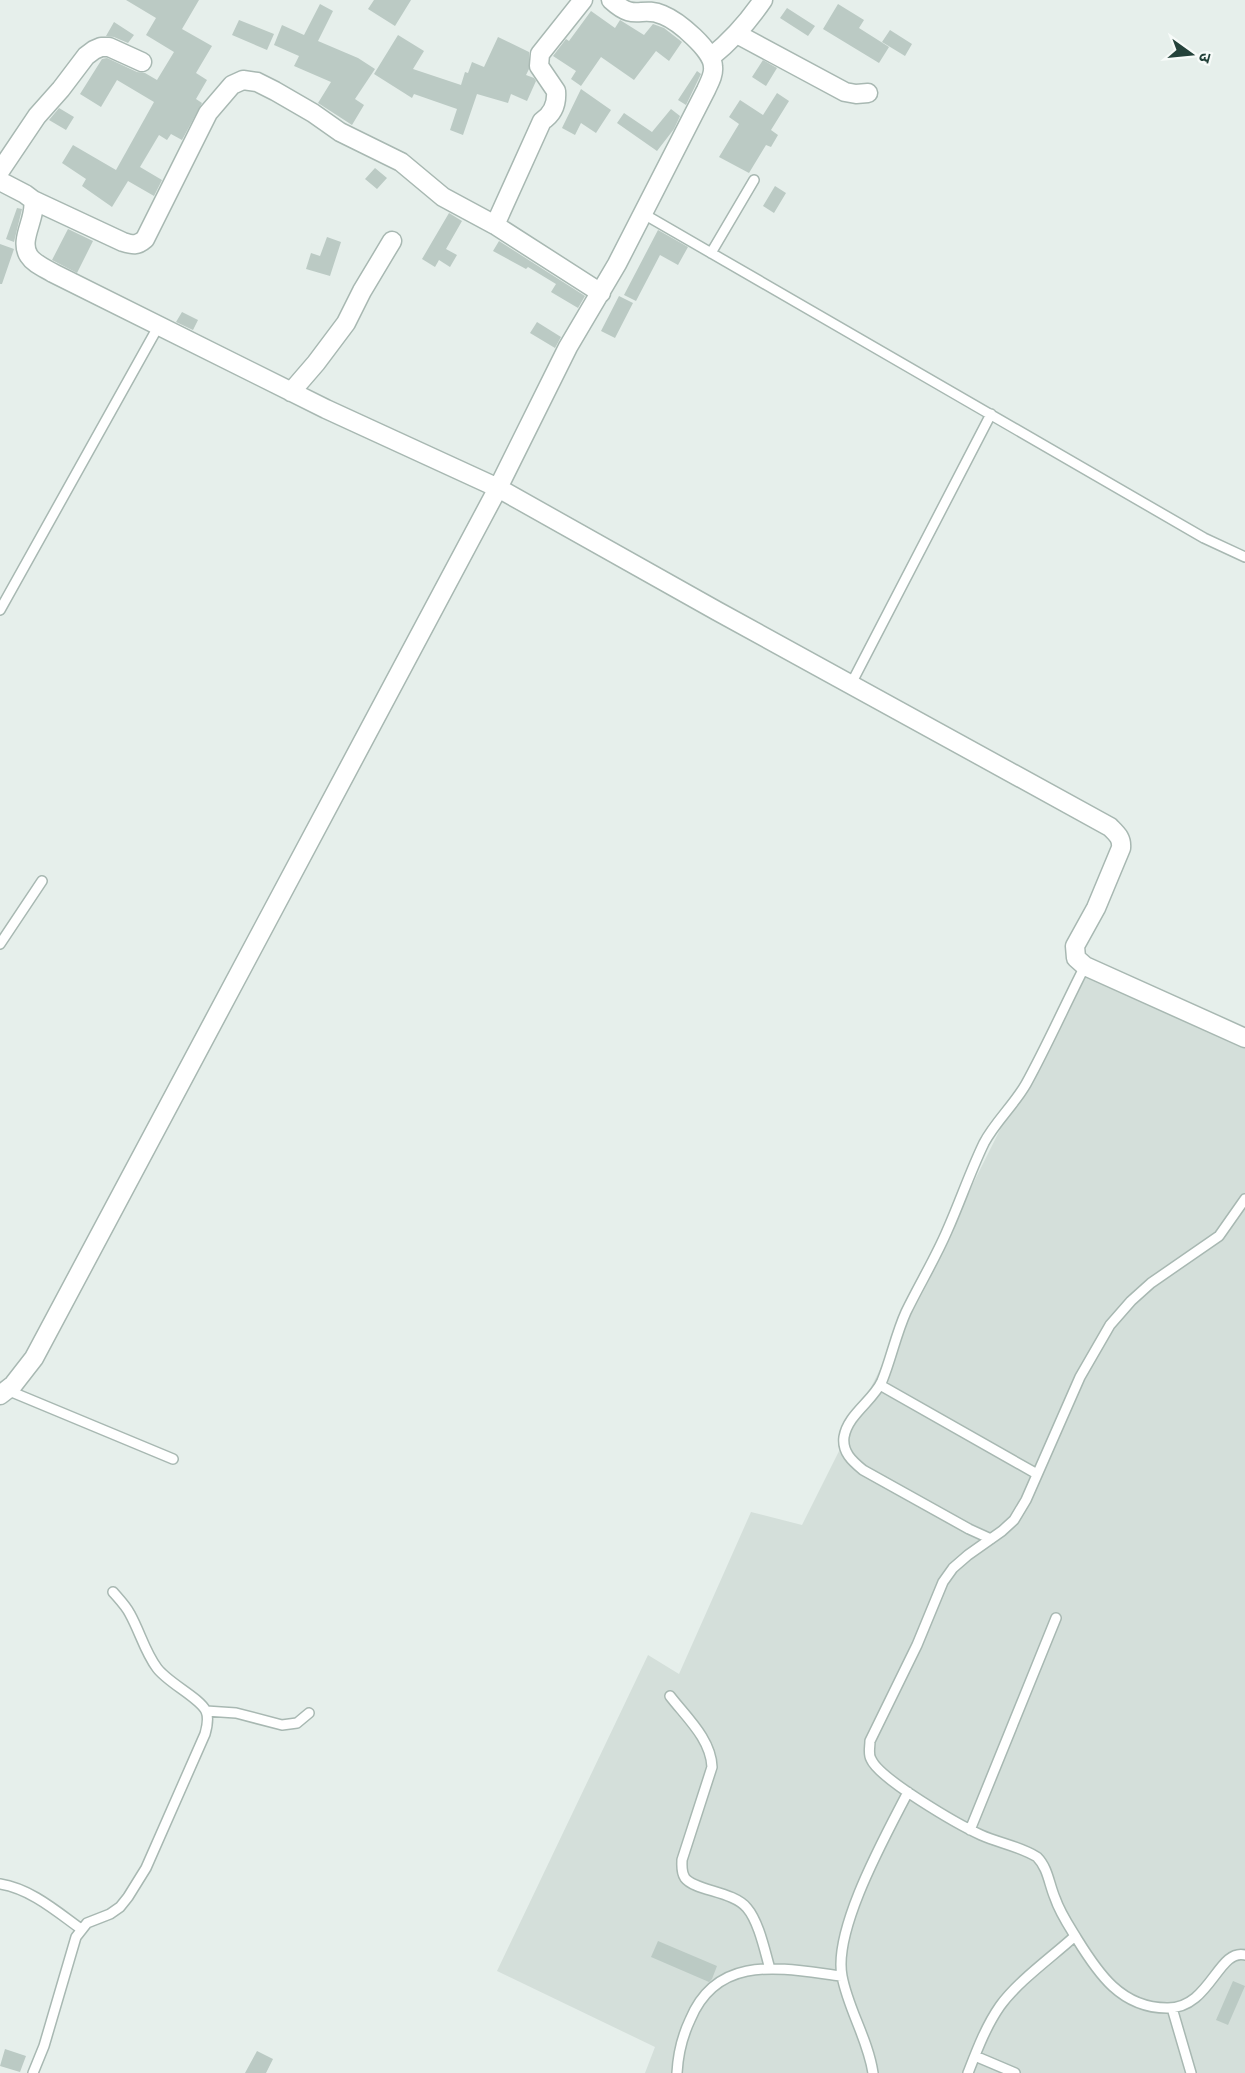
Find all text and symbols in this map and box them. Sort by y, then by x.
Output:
north arrow [1161,24,1221,84]
text: उ [1195,51,1216,66]

